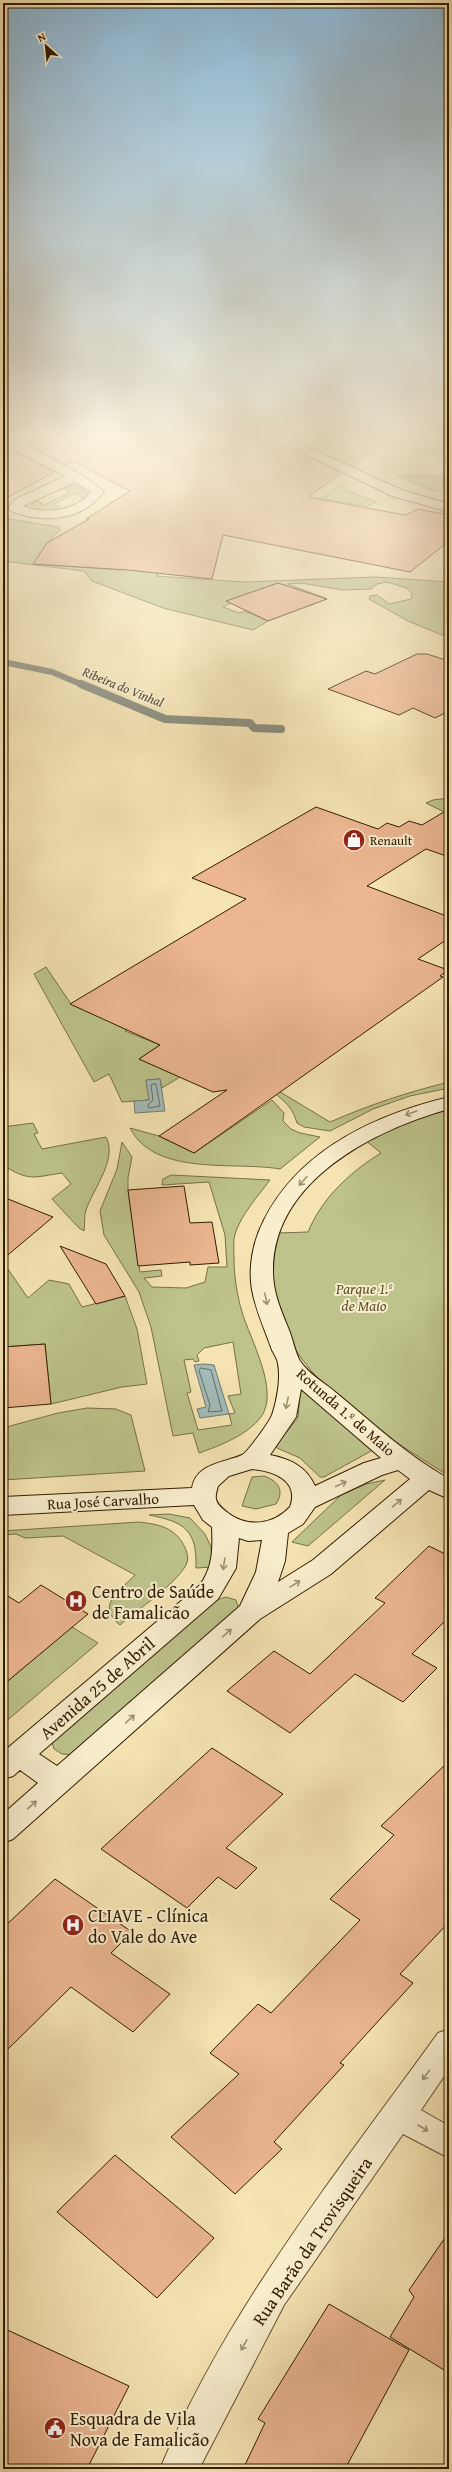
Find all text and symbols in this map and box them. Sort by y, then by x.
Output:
north arrow [26,26,66,66]
text: N [35,28,49,46]
water label: Ribeira do Vinhal [79,662,166,712]
shop icon: Renault [341,827,367,853]
place label: Renault [370,831,413,850]
one-way arrow [406,1109,418,1117]
one-way arrow [298,1176,307,1186]
park label: Parque 1.º de Maio [335,1278,392,1316]
one-way arrow [263,1292,271,1305]
street label: Rotunda 1.º de Maio [292,1363,400,1461]
one-way arrow [283,1396,291,1409]
one-way arrow [334,1480,346,1487]
street label: Rua José Carvalho [47,1488,160,1514]
one-way arrow [392,1499,402,1508]
one-way arrow [220,1557,228,1570]
place label: Centro de Saúde de Famalicão [92,1578,214,1626]
one-way arrow [290,1580,301,1588]
hospital icon: Centro de Saúde de Famalicão [63,1588,89,1614]
one-way arrow [222,1628,232,1638]
street label: Avenida 25 de Abril [33,1630,161,1746]
one-way arrow [125,1715,135,1724]
one-way arrow [27,1801,38,1810]
place label: CLIAVE - Clínica do Vale do Ave [88,1902,209,1950]
hospital icon: CLIAVE - Clínica do Vale do Ave [60,1912,86,1938]
one-way arrow [422,2069,430,2080]
one-way arrow [417,2125,429,2133]
street label: Rua Barão da Trovisqueira [245,2151,379,2331]
one-way arrow [239,2339,247,2351]
place label: Esquadra de Vila Nova de Famalicão [70,2405,209,2453]
public building icon: Esquadra de Vila Nova de Famalicão [42,2415,68,2441]

